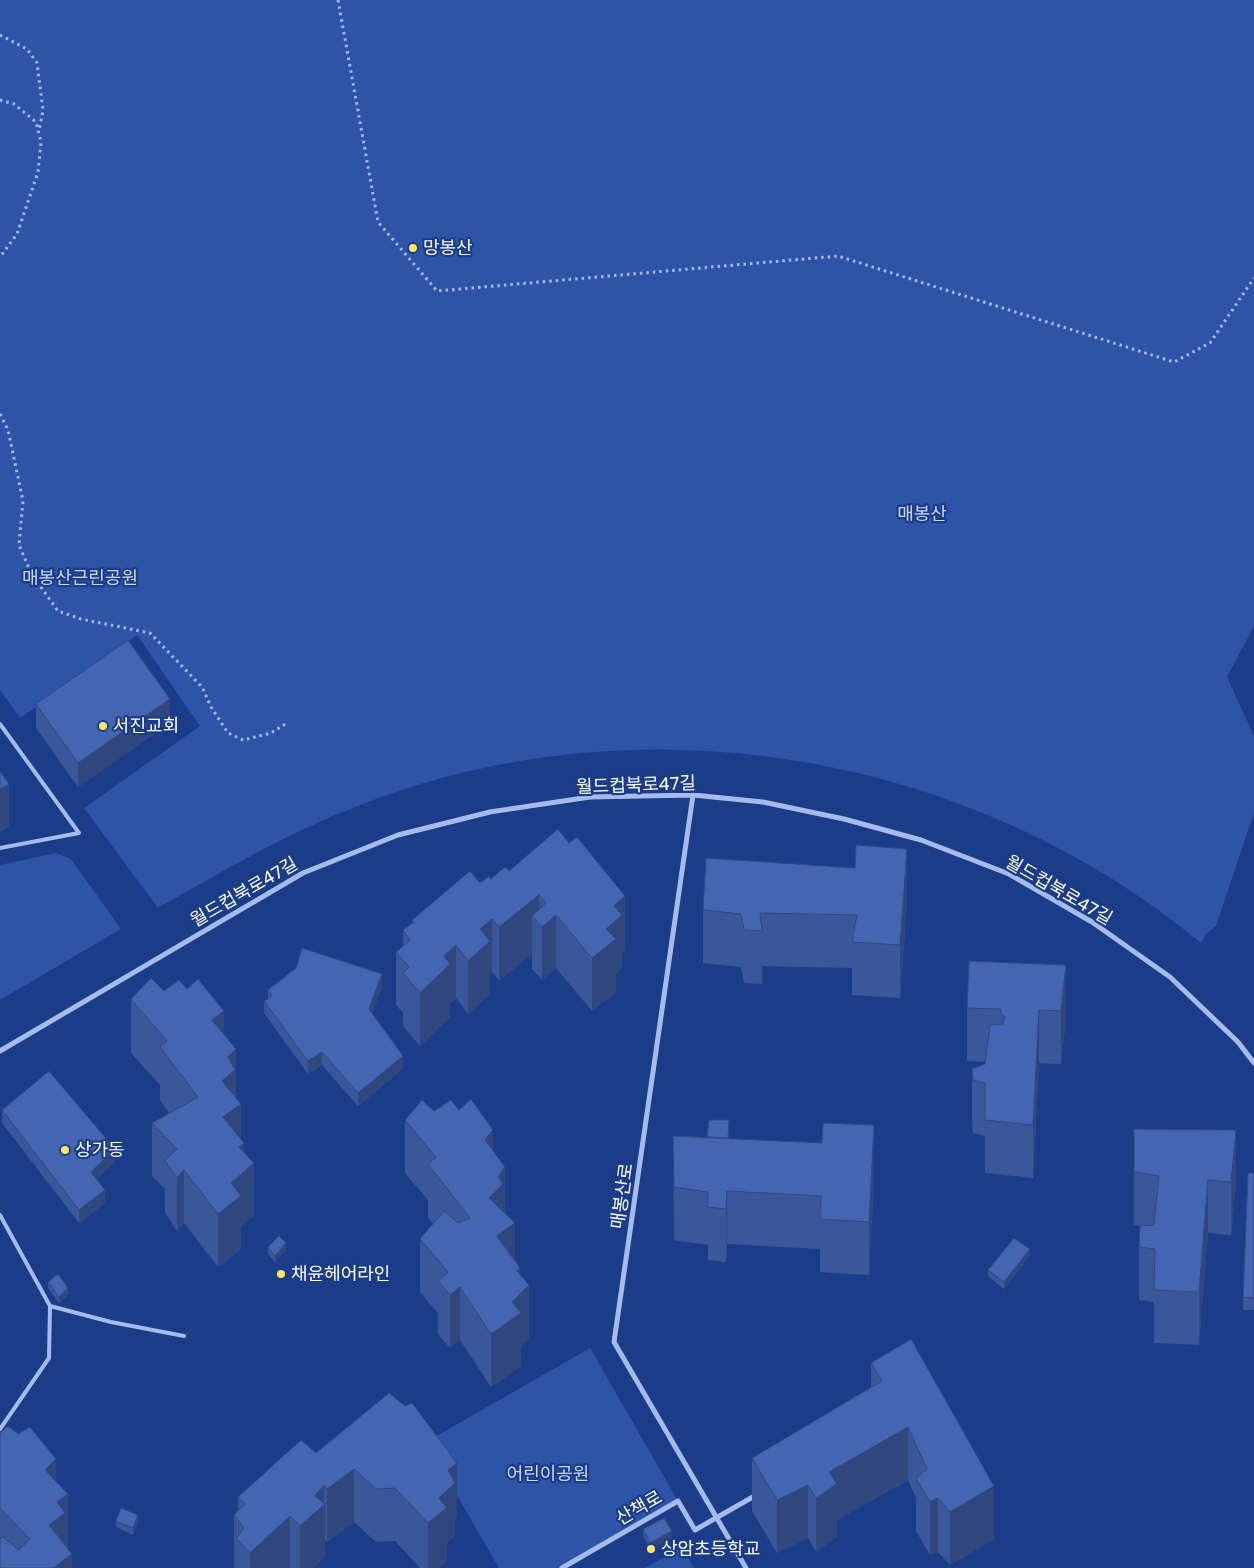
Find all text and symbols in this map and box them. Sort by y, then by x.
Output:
place label: 망봉산 [423,236,473,258]
marker: 망봉산 [407,242,419,254]
park label: 매봉산 [897,502,947,524]
park label: 매봉산근린공원 [22,566,138,588]
place label: 서진교회 [113,714,179,736]
marker: 서진교회 [97,720,109,732]
street label: 월드컵북로47길 [576,771,696,797]
street label: 월드컵북로47길 [1002,850,1117,929]
street label: 월드컵북로47길 [186,852,301,931]
place label: 상가동 [75,1138,125,1160]
marker: 상가동 [59,1144,71,1156]
street label: 매봉산로 [606,1162,637,1230]
place label: 채윤헤어라인 [291,1262,390,1284]
marker: 채윤헤어라인 [275,1268,287,1280]
park label: 어린이공원 [507,1462,589,1484]
street label: 산책로 [611,1485,666,1529]
place label: 상암초등학교 [661,1537,760,1559]
marker: 상암초등학교 [645,1543,657,1555]

